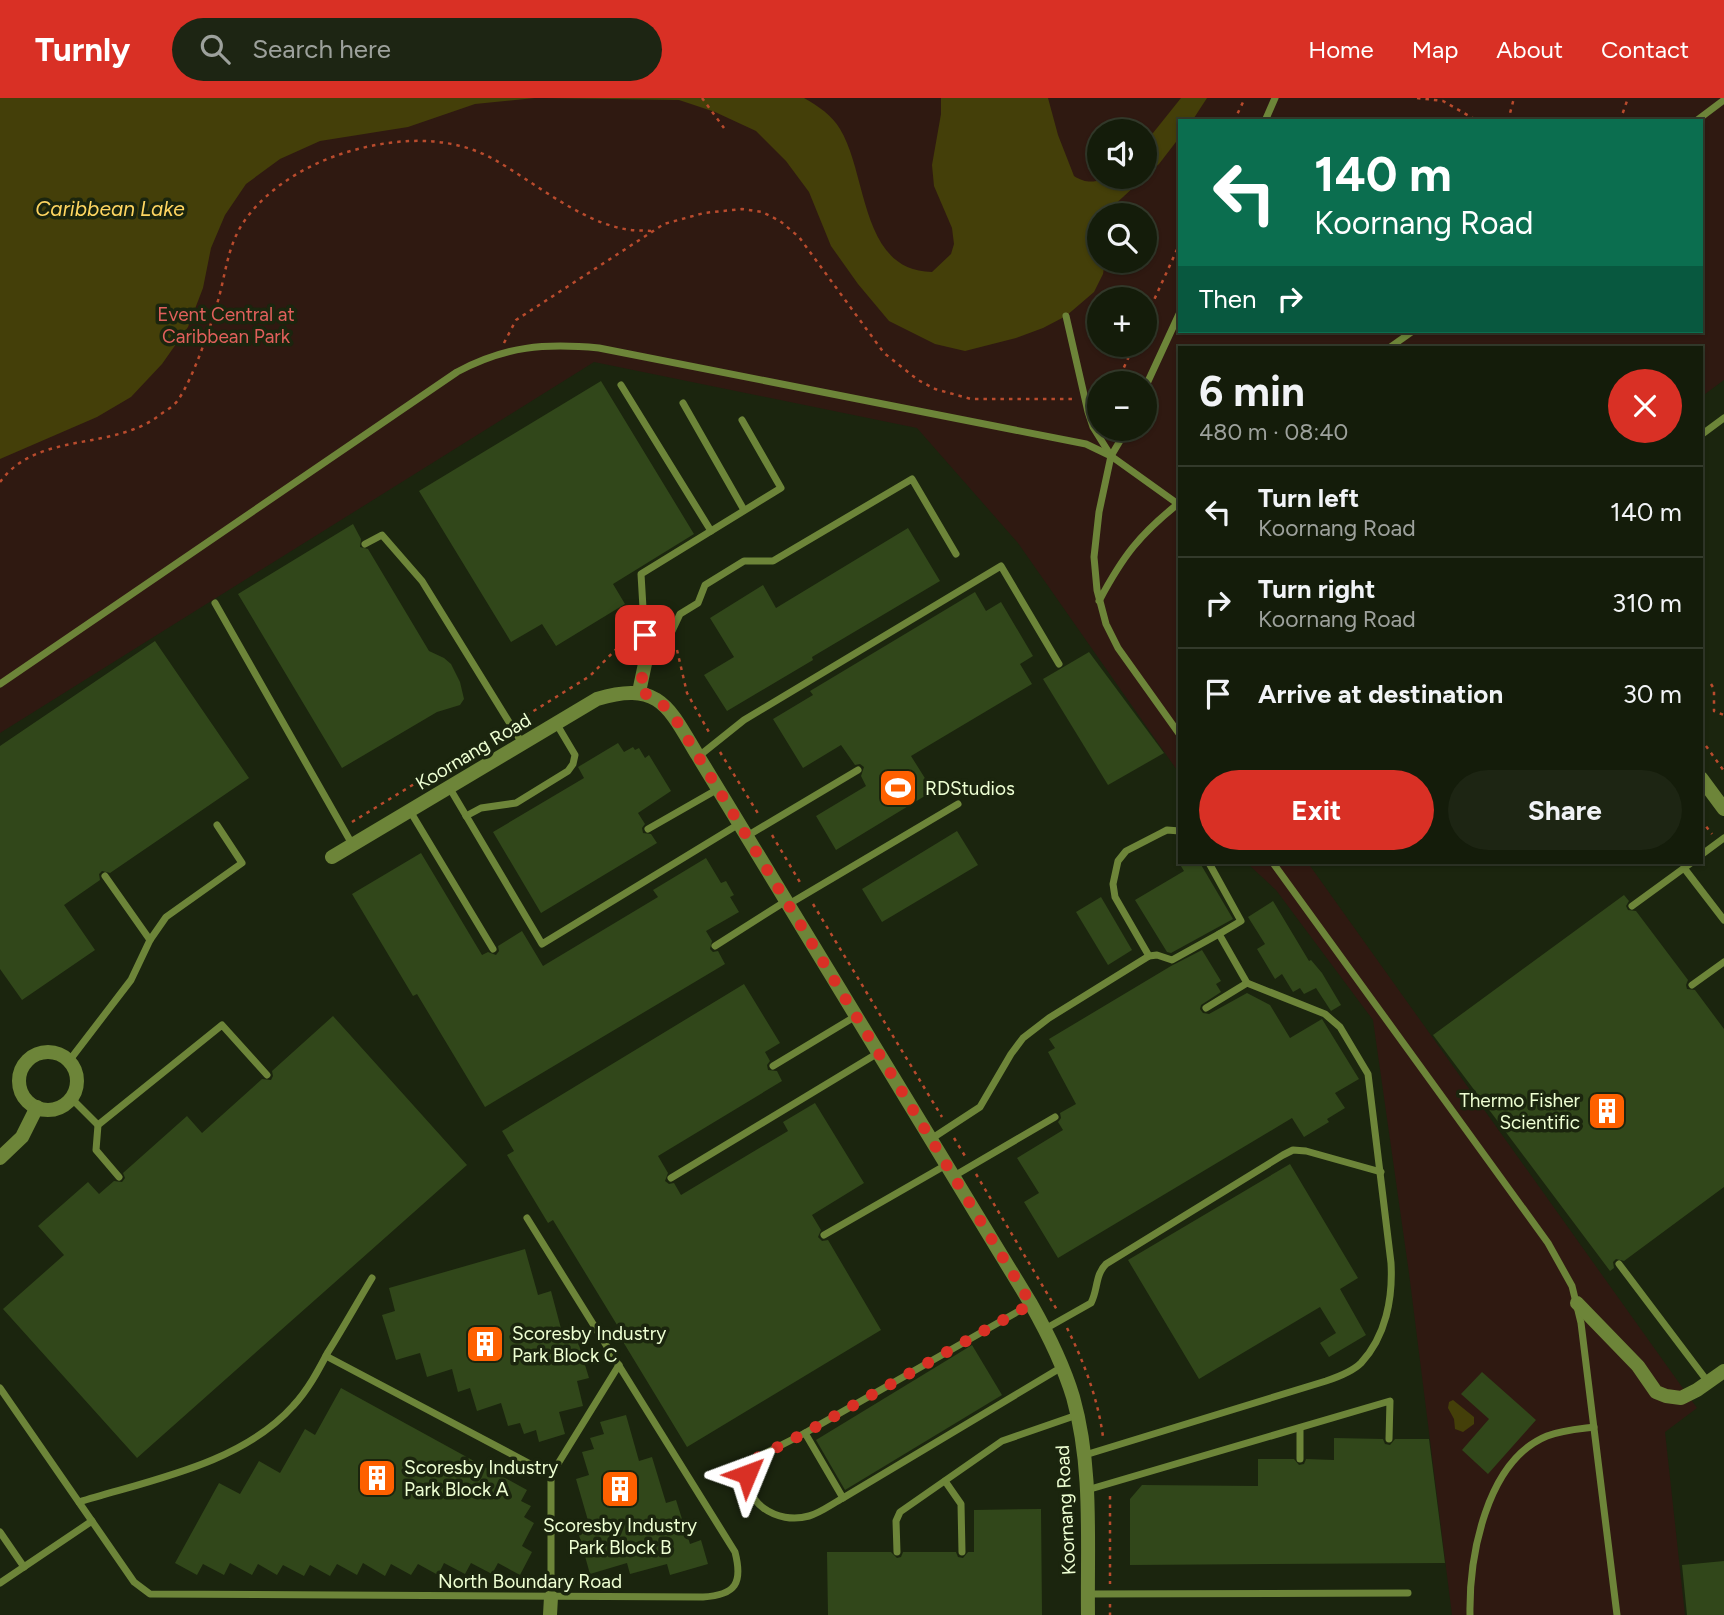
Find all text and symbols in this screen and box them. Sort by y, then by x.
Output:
search box [172,18,662,81]
text: Turnly [35,30,130,69]
icon: search [196,30,234,68]
text: Search here [252,33,391,65]
text: Home [1308,35,1374,64]
text: Map [1412,35,1458,64]
text: About [1496,35,1563,64]
text: Contact [1601,35,1689,64]
map controls [1087,119,1157,441]
button: sound [1087,119,1157,189]
text: 140 m [1314,144,1452,203]
icon: left [1199,147,1290,238]
water label: Caribbean Lake [35,196,185,221]
button: search [1087,203,1157,273]
text: Koornang Road [1314,204,1534,242]
icon: right [1271,280,1309,318]
text: Then [1199,283,1257,315]
button: + [1087,287,1157,357]
park label: Event Central at Caribbean Park [157,303,295,348]
text: 6 min [1199,366,1305,417]
button: close [1608,369,1682,443]
button: − [1087,371,1157,441]
text: 480 m · 08:40 [1199,418,1348,446]
text: Turn left [1258,482,1359,514]
icon: left [1199,493,1237,531]
text: 140 m [1610,496,1682,528]
text: Koornang Road [1258,514,1416,542]
text: Turn right [1258,573,1375,605]
icon: right [1199,584,1237,622]
text: 310 m [1612,587,1682,619]
pin [615,605,675,665]
text: Koornang Road [1258,605,1416,633]
icon: arrive [626,616,664,654]
icon: arrive [1199,675,1237,713]
text: Arrive at destination [1258,678,1503,710]
text: 30 m [1623,678,1682,710]
street label: Koornang Road [411,708,535,795]
sports icon: RDStudios [877,767,919,809]
button: Exit [1199,770,1434,850]
button: Share [1448,770,1682,850]
place label: RDStudios [925,777,1015,800]
place label: Thermo Fisher Scientific [1459,1089,1581,1134]
building icon: Thermo Fisher Scientific [1586,1090,1628,1132]
place label: Scoresby Industry Park Block C [512,1322,666,1367]
building icon: Scoresby Industry Park Block C [464,1323,506,1365]
position arrow [710,1437,784,1511]
street label: Koornang Road [1051,1444,1080,1576]
place label: Scoresby Industry Park Block A [404,1456,558,1501]
building icon: Scoresby Industry Park Block A [356,1457,398,1499]
building icon: Scoresby Industry Park Block B [599,1468,641,1510]
place label: Scoresby Industry Park Block B [543,1514,697,1559]
street label: North Boundary Road [438,1570,622,1593]

